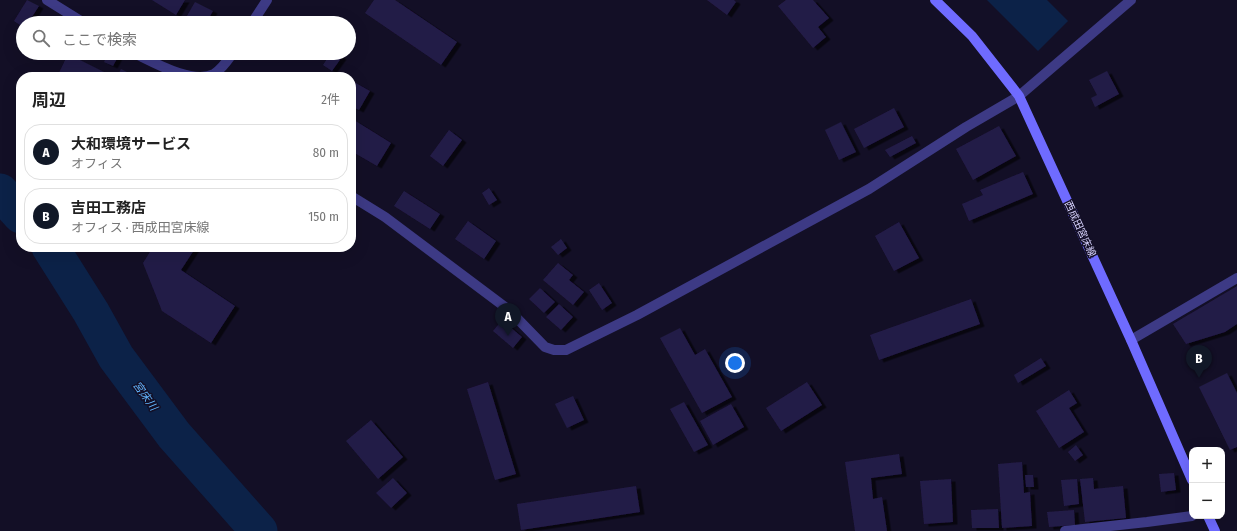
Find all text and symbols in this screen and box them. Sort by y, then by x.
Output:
search box [16,16,356,60]
icon: search [30,27,52,49]
text: ここで検索 [62,31,137,49]
text: 周辺 [32,90,66,111]
text: 2件 [321,92,340,107]
text: 大和環境サービス [71,135,191,153]
text: A [42,145,50,160]
text: 80 m [313,145,339,160]
text: オフィス [71,156,123,171]
text: 吉田工務店 [71,199,146,217]
street label: 西成田宮床線 [1062,199,1098,259]
text: B [42,209,50,224]
text: 150 m [308,209,339,224]
text: オフィス · 西成田宮床線 [71,220,210,235]
pin: A [495,303,521,336]
pin: B [1186,345,1212,378]
your location [725,353,745,373]
water label: 宮床川 [130,379,161,414]
map controls [1189,447,1225,519]
button: + [1189,447,1225,483]
button: − [1189,483,1225,519]

